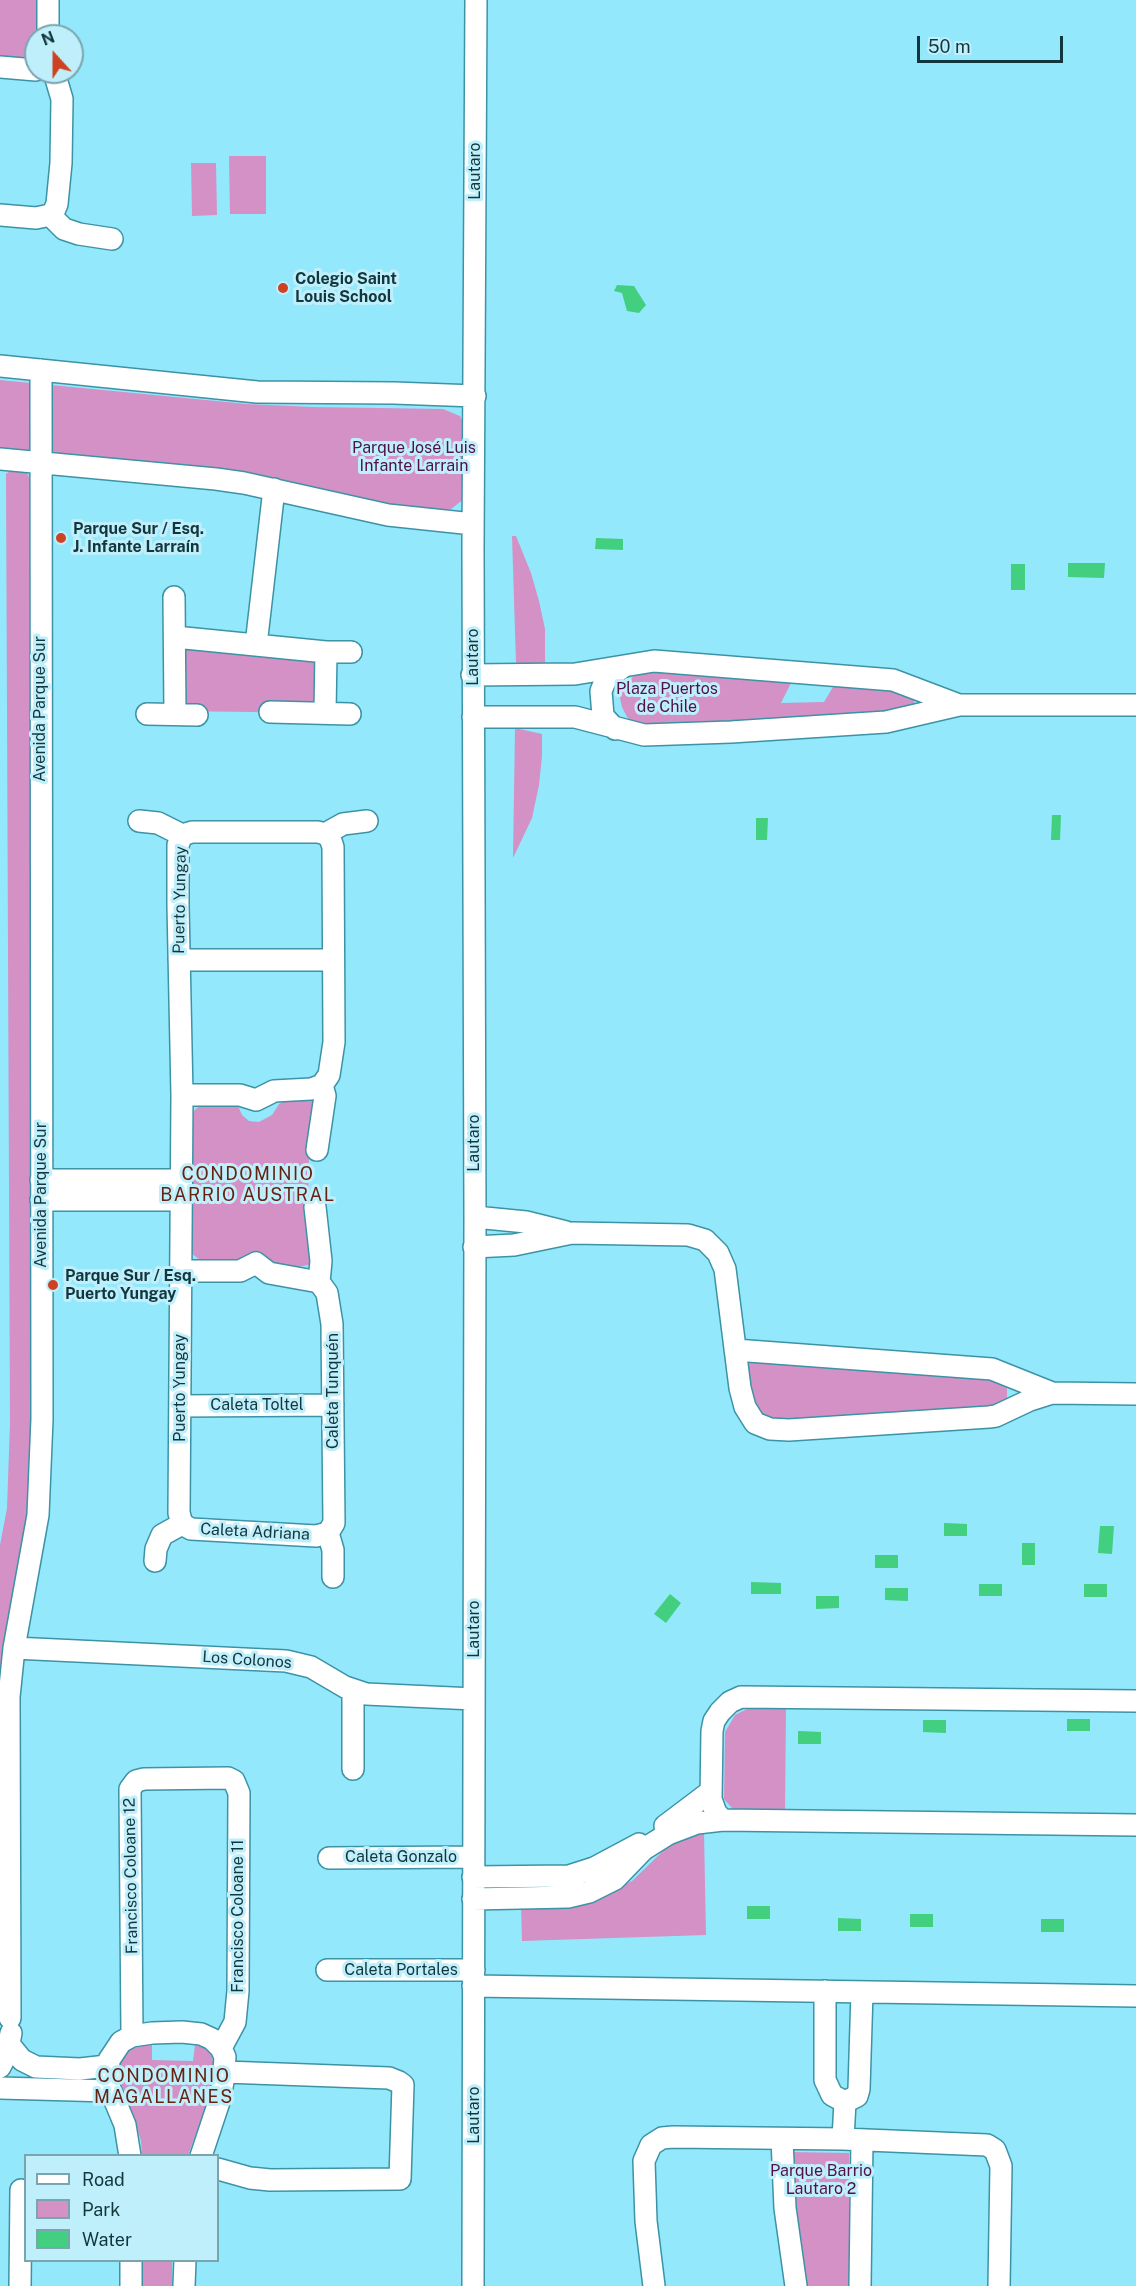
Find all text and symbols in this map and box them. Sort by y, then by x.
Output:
north arrow [24,24,84,84]
scale bar [920,24,1066,62]
text: N [39,27,57,50]
text: 50 m [928,36,971,57]
street label: Lautaro [465,142,485,200]
place label: Colegio Saint Louis School [295,269,397,307]
marker: Colegio Saint Louis School [276,281,290,295]
park label: Parque José Luis Infante Larrain [352,438,476,476]
place label: Parque Sur / Esq. J. Infante Larraín [73,519,204,557]
marker: Parque Sur / Esq. J. Infante Larraín [54,531,68,545]
street label: Lautaro [463,628,483,686]
street label: Avenida Parque Sur [30,636,50,782]
park label: Plaza Puertos de Chile [616,679,718,717]
street label: Puerto Yungay [169,846,191,954]
street label: Lautaro [464,1114,484,1172]
street label: Avenida Parque Sur [31,1122,51,1268]
district label: CONDOMINIO BARRIO AUSTRAL [160,1163,336,1206]
place label: Parque Sur / Esq. Puerto Yungay [65,1266,196,1304]
marker: Parque Sur / Esq. Puerto Yungay [46,1278,60,1292]
street label: Caleta Tunquén [323,1333,343,1449]
street label: Puerto Yungay [170,1334,190,1442]
street label: Caleta Toltel [210,1395,304,1415]
street label: Caleta Adriana [200,1520,310,1544]
street label: Lautaro [464,1600,484,1658]
street label: Los Colonos [202,1647,292,1673]
street label: Francisco Coloane 12 [120,1798,142,1954]
street label: Francisco Coloane 11 [228,1839,248,1993]
street label: Caleta Gonzalo [345,1847,457,1867]
street label: Caleta Portales [344,1960,458,1980]
district label: CONDOMINIO MAGALLANES [94,2065,234,2108]
street label: Lautaro [464,2086,484,2144]
legend [24,2154,219,2262]
park label: Parque Barrio Lautaro 2 [770,2161,872,2199]
text: Road [82,2169,125,2190]
text: Park [82,2199,120,2220]
text: Water [82,2229,132,2250]

